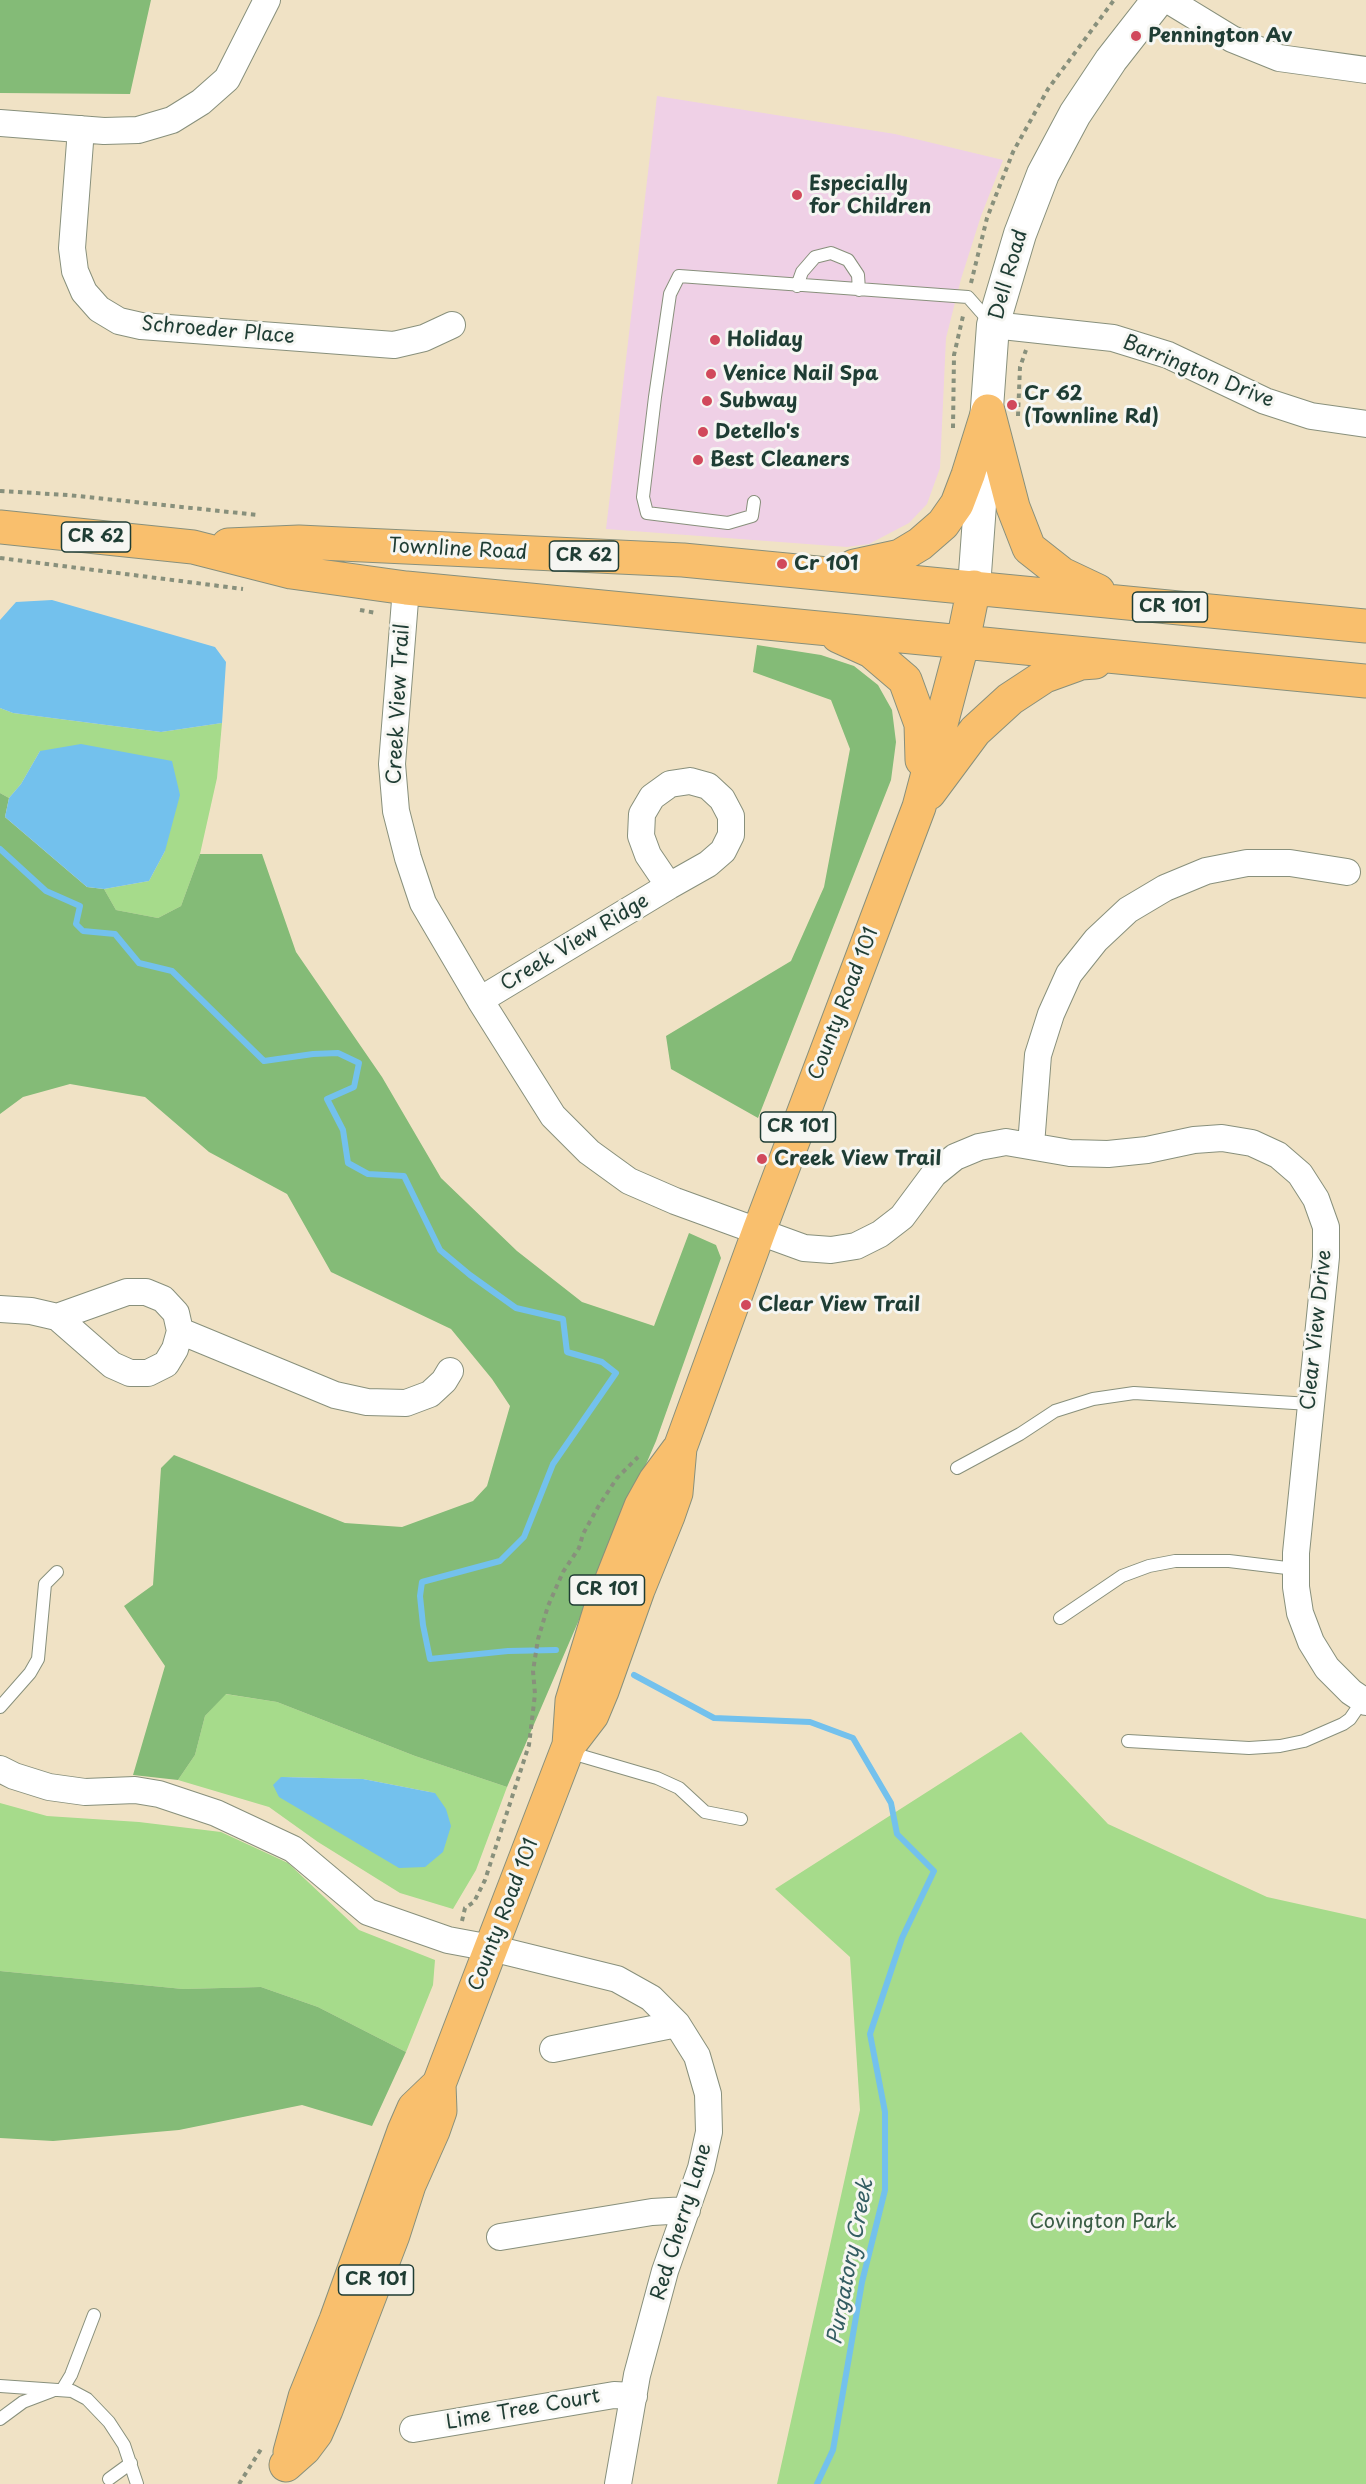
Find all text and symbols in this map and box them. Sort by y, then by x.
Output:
place label: Pennington Av [1148,24,1292,48]
marker: Pennington Av [1129,29,1143,43]
place label: Especially for Children [809,172,931,219]
marker: Especially for Children [790,188,804,202]
street label: Dell Road [985,227,1033,323]
street label: Schroeder Place [140,312,296,350]
place label: Holiday [727,328,803,352]
street label: Barrington Drive [1119,331,1277,413]
marker: Holiday [708,333,722,347]
place label: Venice Nail Spa [723,362,878,386]
marker: Venice Nail Spa [704,367,718,381]
place label: Cr 62 (Townline Rd) [1024,382,1159,429]
place label: Subway [719,389,797,413]
marker: Subway [700,394,714,408]
marker: Cr 62 (Townline Rd) [1005,398,1019,412]
place label: Detello's [715,420,800,444]
marker: Detello's [696,425,710,439]
place label: Best Cleaners [710,448,850,472]
marker: Best Cleaners [691,453,705,467]
road number: CR 62 [62,522,130,552]
street label: Townline Road [388,534,528,566]
road number: CR 62 [550,541,618,571]
place label: Cr 101 [794,552,858,576]
marker: Cr 101 [775,557,789,571]
road number: CR 101 [1132,592,1208,622]
street label: Creek View Trail [383,623,415,785]
street label: Creek View Ridge [496,889,654,997]
street label: County Road 101 [804,924,884,1084]
road number: CR 101 [760,1112,836,1142]
place label: Creek View Trail [774,1147,941,1171]
marker: Creek View Trail [755,1152,769,1166]
street label: Clear View Drive [1297,1249,1337,1411]
place label: Clear View Trail [758,1293,920,1317]
marker: Clear View Trail [739,1298,753,1312]
road number: CR 101 [570,1575,644,1605]
street label: County Road 101 [464,1835,544,1995]
street label: Red Cherry Lane [647,2141,717,2303]
water label: Purgatory Creek [823,2177,879,2347]
park label: Covington Park [1029,2210,1177,2234]
road number: CR 101 [338,2265,413,2295]
street label: Lime Tree Court [444,2385,602,2435]

